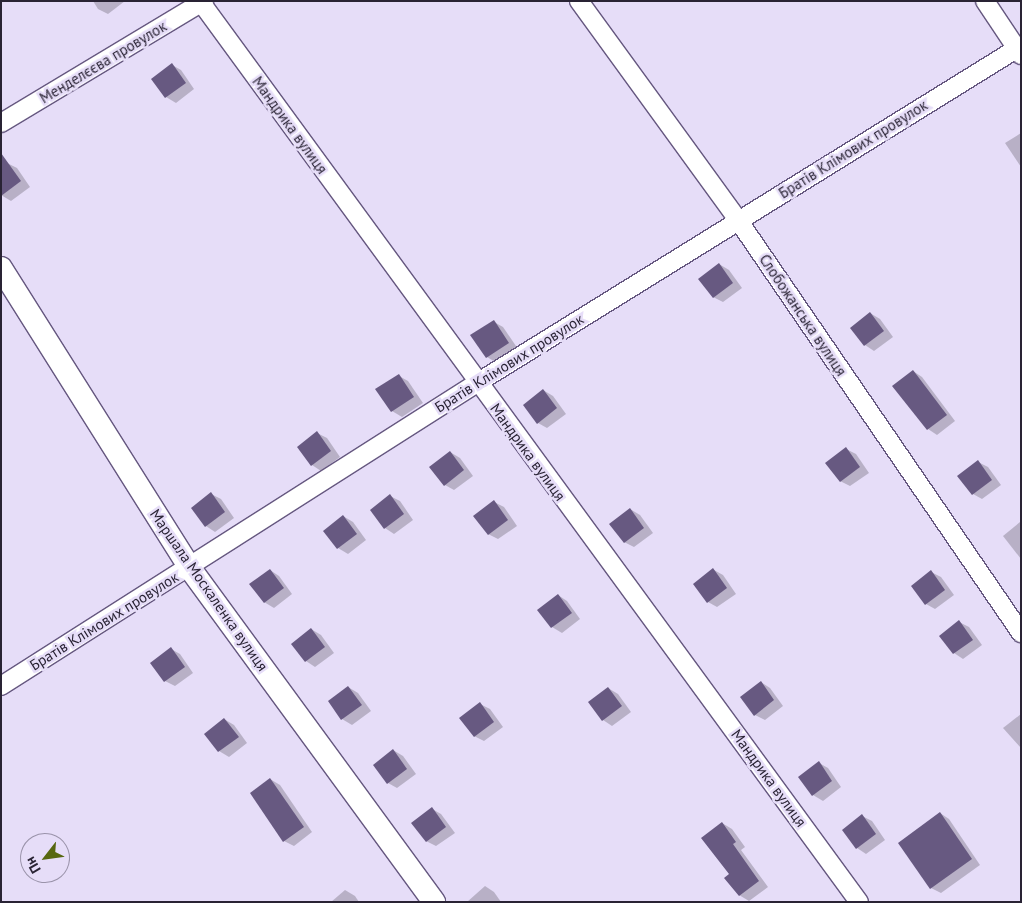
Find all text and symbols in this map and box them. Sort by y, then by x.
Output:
street label: Менделєєва провулок [36,17,170,107]
street label: Мандрика вулиця [249,73,331,177]
street label: Братів Клімових провулок [775,96,931,202]
street label: Слобожанська вулиця [756,251,850,379]
street label: Братів Клімових провулок [431,310,587,416]
street label: Мандрика вулиця [487,400,569,504]
street label: Маршала Москаленка вулиця [146,506,272,674]
street label: Братів Клімових провулок [26,568,182,674]
street label: Мандрика вулиця [728,726,810,830]
north arrow [20,833,70,883]
text: Пн [21,853,45,877]

